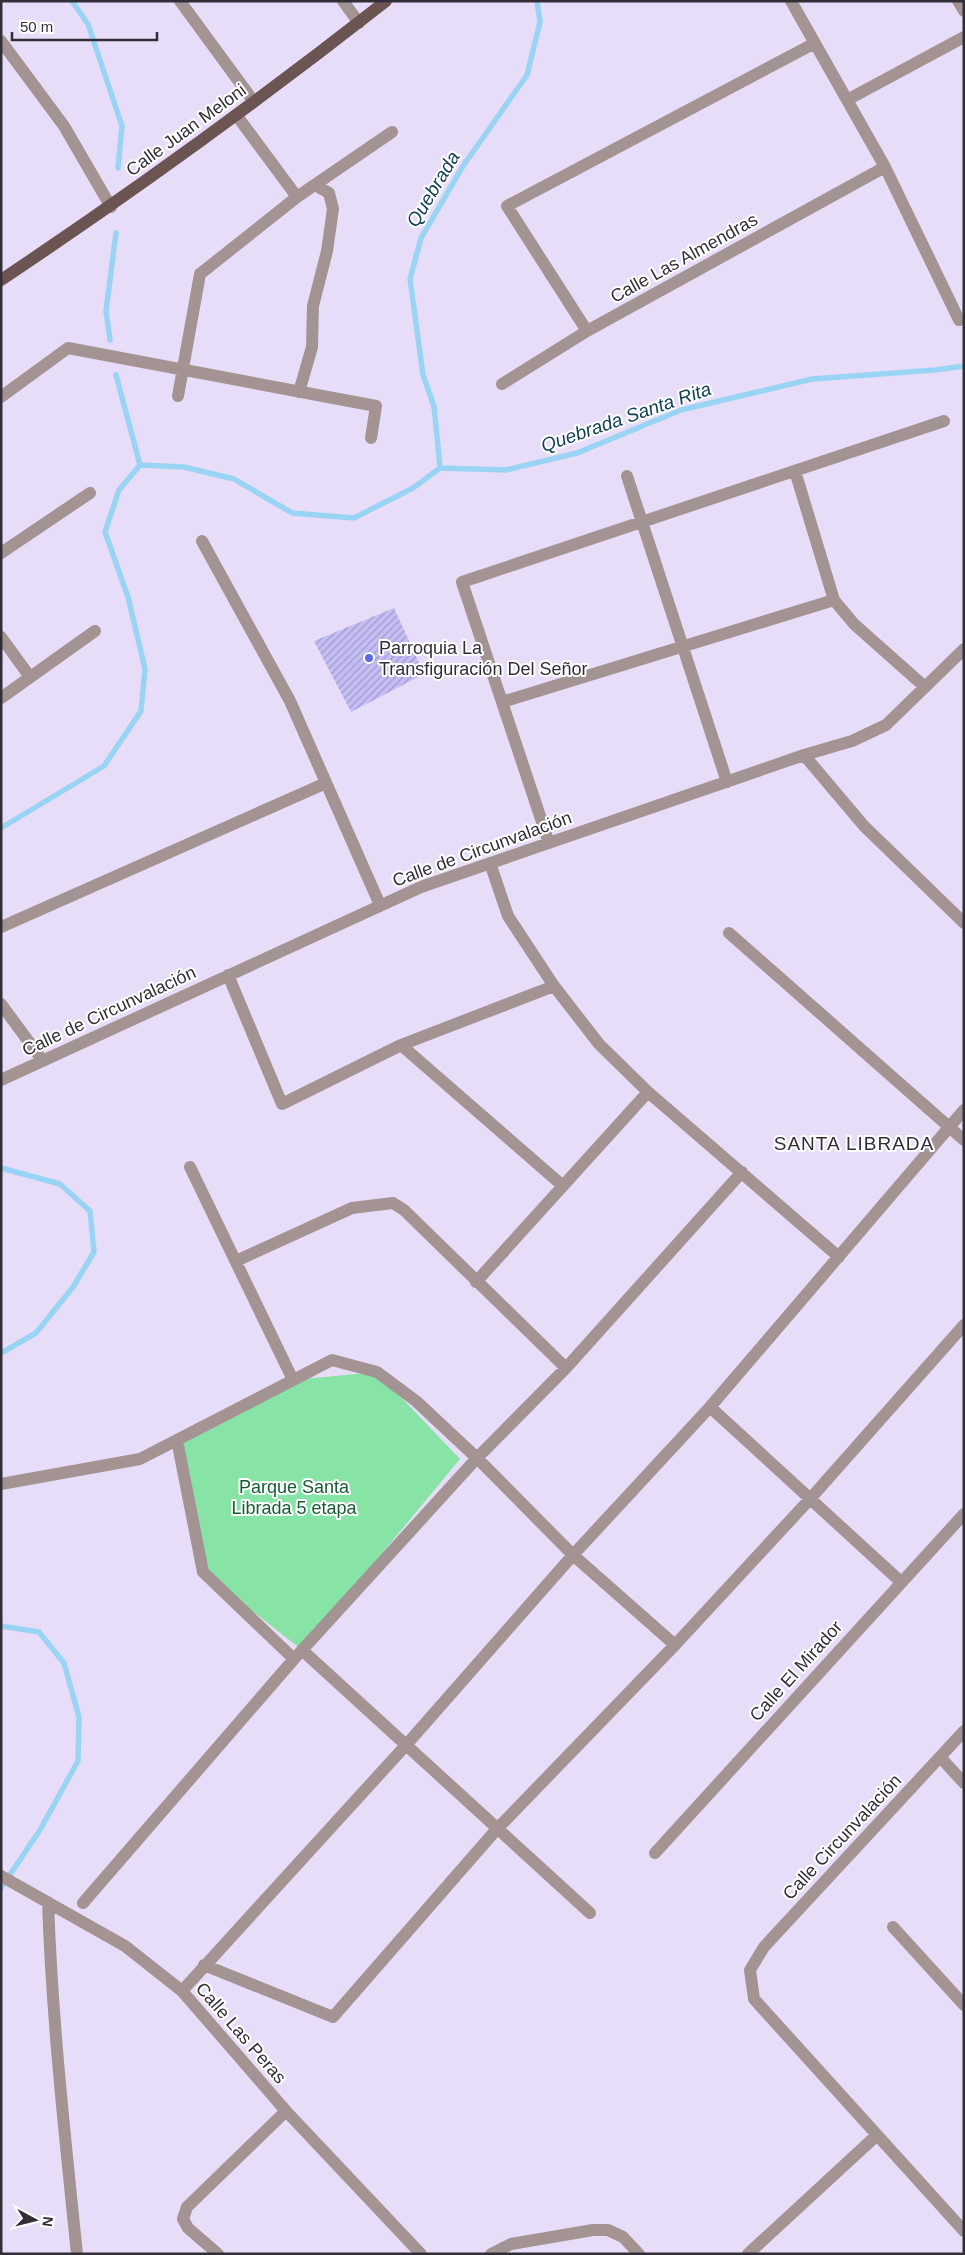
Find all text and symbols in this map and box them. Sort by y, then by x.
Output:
scale bar [12,10,158,42]
text: 50 m [20,18,53,35]
street label: Calle Juan Meloni [122,80,250,180]
water label: Quebrada [402,147,464,231]
street label: Calle Las Almendras [607,209,761,307]
water label: Quebrada Santa Rita [538,378,714,456]
place label: Parroquia La Transfiguración Del Señor [379,638,587,679]
marker: Parroquia La Transfiguración Del Señor [363,652,375,664]
street label: Calle de Circunvalación [390,807,574,891]
street label: Calle de Circunvalación [19,962,199,1060]
district label: SANTA LIBRADA [774,1133,934,1154]
park label: Parque Santa Librada 5 etapa [231,1477,358,1518]
street label: Calle El Mirador [746,1617,846,1725]
street label: Calle Circunvalación [779,1770,905,1904]
street label: Calle Las Peras [192,1978,290,2088]
north arrow [10,2195,60,2245]
text: N [39,2216,56,2228]

